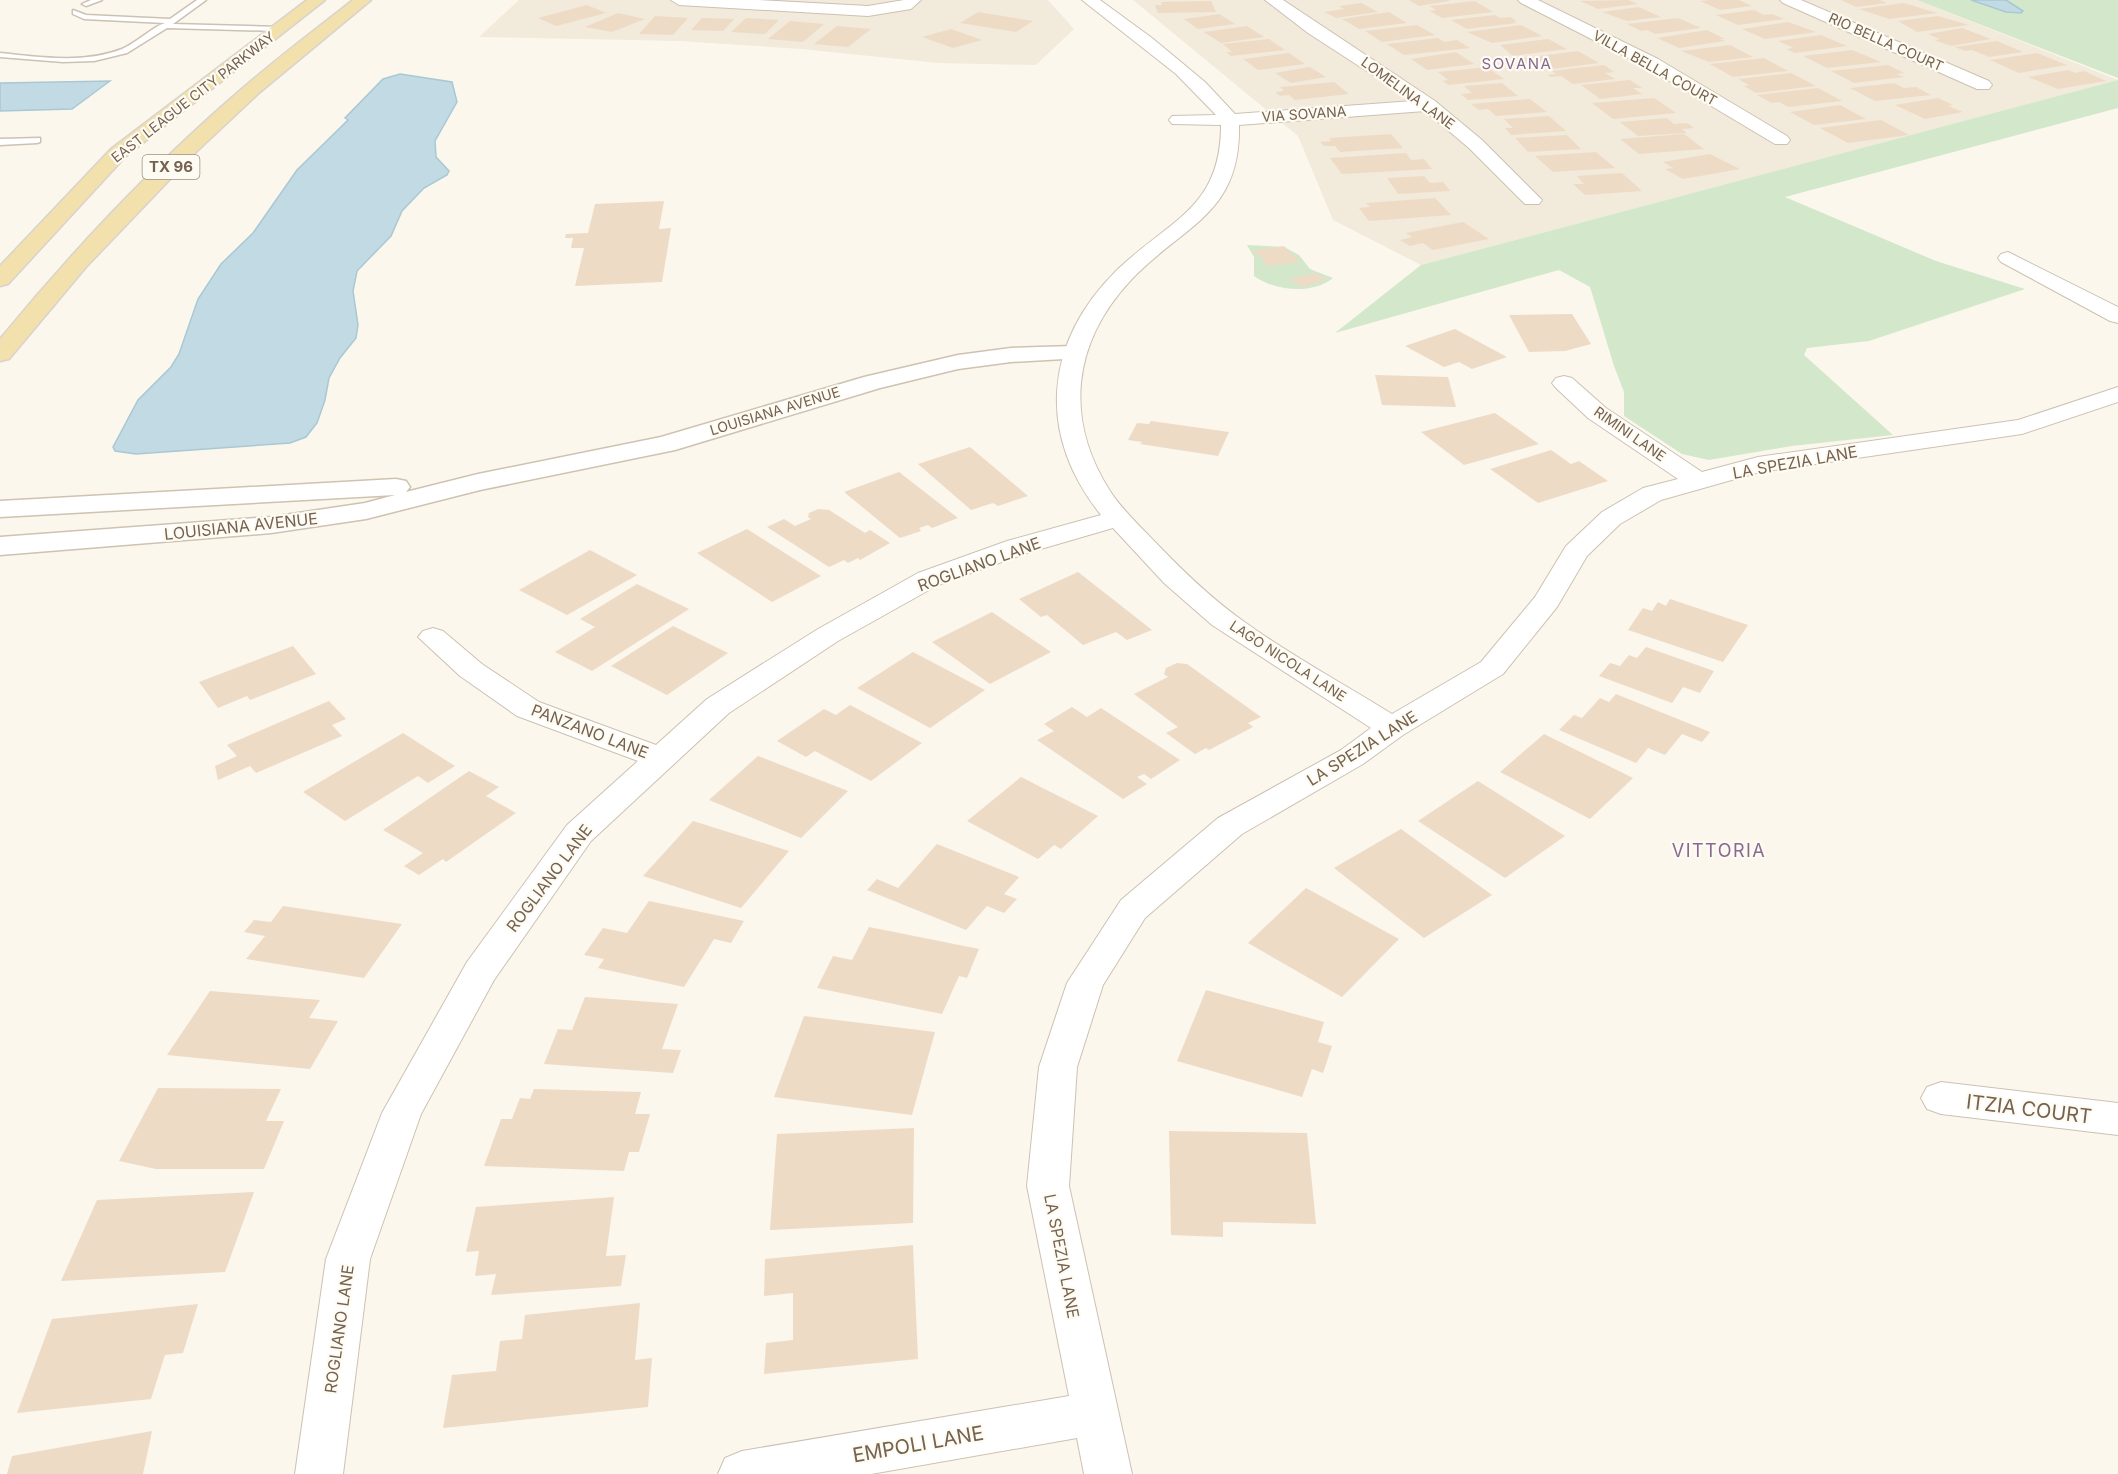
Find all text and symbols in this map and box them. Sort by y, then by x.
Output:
street label: RIO BELLA COURT [1826,9,1946,74]
street label: VILLA BELLA COURT [1590,26,1720,109]
street label: EAST LEAGUE CITY PARKWAY [108,27,278,166]
street label: LOMELINA LANE [1358,53,1458,132]
district label: SOVANA [1482,54,1552,73]
street label: VIA SOVANA [1261,102,1347,125]
road number: TX 96 [142,155,200,179]
street label: LOUISIANA AVENUE [708,383,842,438]
street label: RIMINI LANE [1591,403,1670,465]
street label: LA SPEZIA LANE [1731,441,1859,483]
street label: LOUISIANA AVENUE [163,508,319,544]
street label: ROGLIANO LANE [915,532,1043,596]
street label: LAGO NICOLA LANE [1227,617,1350,705]
street label: PANZANO LANE [529,699,651,763]
street label: LA SPEZIA LANE [1303,706,1421,790]
street label: ROGLIANO LANE [502,820,596,936]
district label: VITTORIA [1672,840,1766,861]
street label: ITZIA COURT [1965,1089,2093,1129]
street label: LA SPEZIA LANE [1040,1192,1084,1320]
street label: ROGLIANO LANE [320,1264,358,1394]
street label: EMPOLI LANE [851,1421,985,1467]

